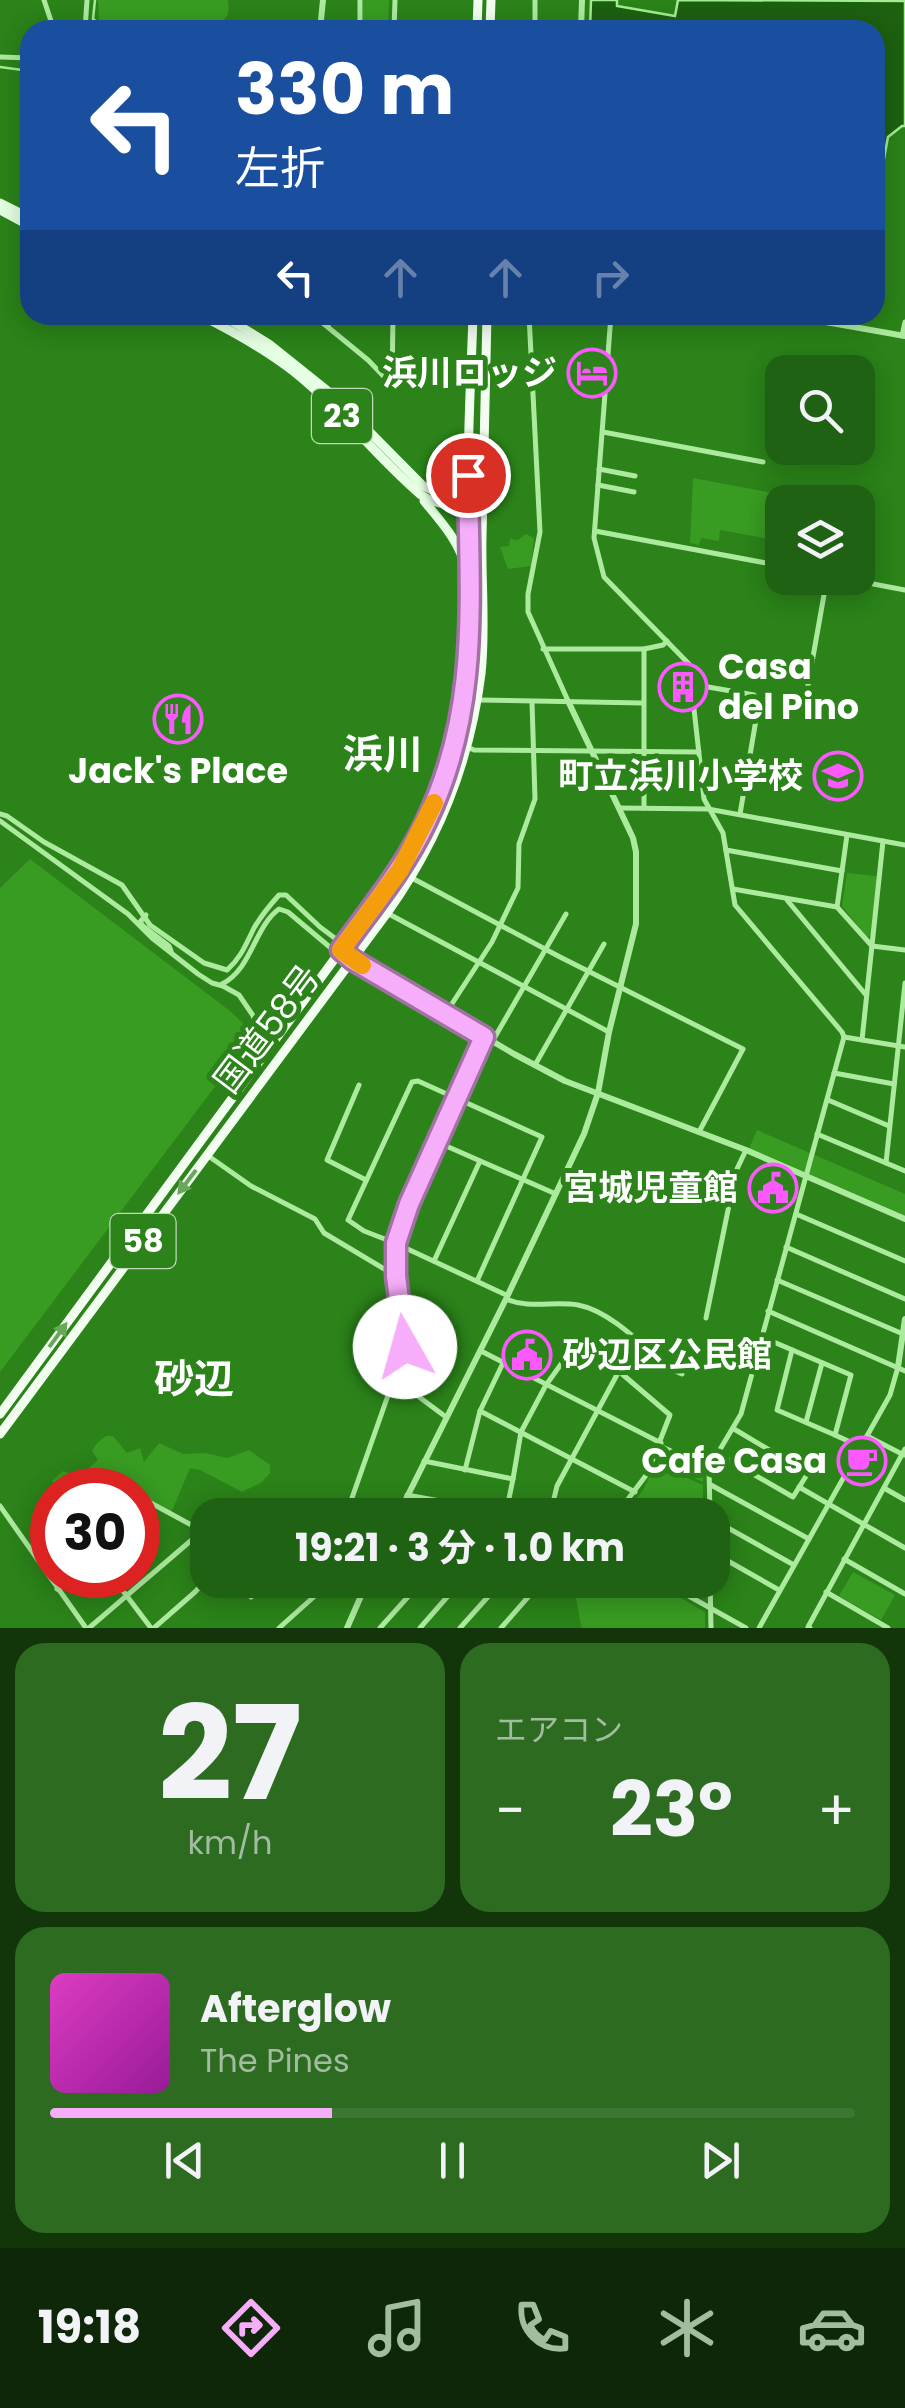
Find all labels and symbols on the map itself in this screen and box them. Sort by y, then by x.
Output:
hotel icon: 浜川ロッジ [566,347,618,399]
place label: 浜川ロッジ [382,348,557,397]
road number: 23 [312,389,372,443]
pin [426,433,511,518]
place label: Casa del Pino [718,642,859,731]
building icon: Casa del Pino [657,661,709,713]
restaurant icon: Jack's Place [152,693,204,745]
district label: 浜川 [343,726,423,782]
place label: Jack's Place [68,746,288,795]
school or university icon: 町立浜川小学校 [812,750,864,802]
place label: 町立浜川小学校 [558,751,803,800]
street label: 国道58号 [202,954,331,1103]
public building icon: 宮城児童館 [747,1162,799,1214]
place label: 宮城児童館 [563,1163,738,1212]
one-way arrow [177,1169,197,1195]
road number: 58 [110,1214,176,1268]
position arrow [353,1295,457,1399]
one-way arrow [47,1322,67,1348]
public building icon: 砂辺区公民館 [501,1329,553,1381]
place label: 砂辺区公民館 [562,1330,772,1379]
district label: 砂辺 [154,1351,234,1407]
cafe icon: Cafe Casa [836,1435,888,1487]
place label: Cafe Casa [641,1436,827,1485]
speed limit sign: 30 [30,1468,160,1598]

